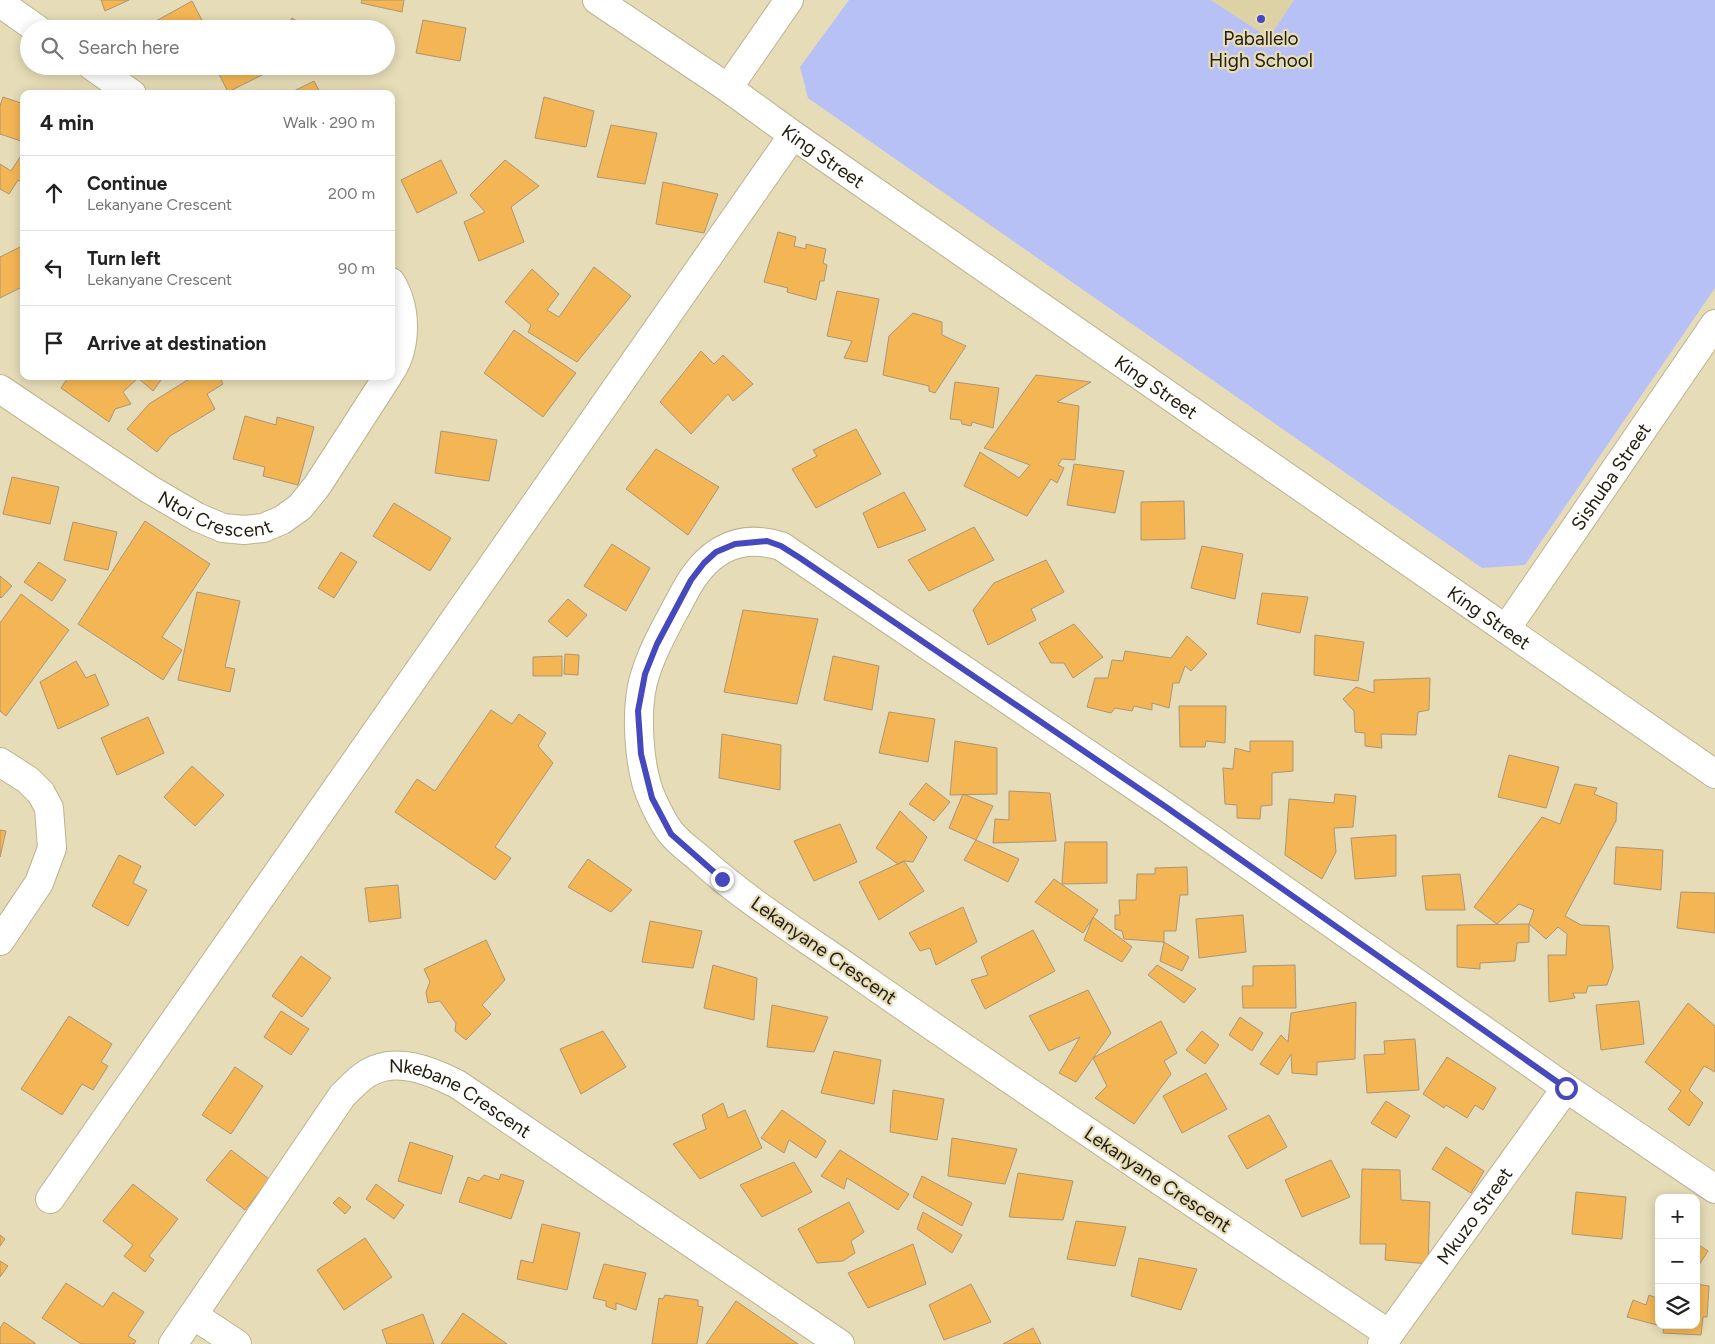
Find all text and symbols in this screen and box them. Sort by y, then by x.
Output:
marker: Paballelo High School [1255,13,1267,25]
search box [20,20,395,75]
place label: Paballelo High School [1209,27,1313,72]
icon: search [38,34,66,62]
text: Search here [78,36,180,59]
text: 4 min [40,110,94,135]
text: Walk · 290 m [283,113,375,132]
street label: King Street [777,120,869,193]
text: Continue [87,172,167,195]
icon: ahead [40,179,68,207]
text: 200 m [328,184,375,203]
text: Lekanyane Crescent [87,195,232,214]
text: Turn left [87,247,161,270]
icon: left [40,254,68,282]
text: 90 m [338,259,375,278]
text: Lekanyane Crescent [87,270,232,289]
icon: arrive [40,329,68,357]
text: Arrive at destination [87,332,266,355]
street label: King Street [1110,350,1202,424]
street label: Sishuba Street [1566,419,1656,535]
street label: Ntoi Crescent [154,486,275,542]
street label: King Street [1443,581,1535,655]
route end [711,868,734,891]
street label: Lekanyane Crescent [747,892,901,1009]
street label: Nkebane Crescent [389,1054,535,1143]
route start [1555,1077,1578,1100]
street label: Lekanyane Crescent [1080,1122,1236,1237]
street label: Mkuzo Street [1432,1163,1517,1269]
map controls [1655,1194,1700,1329]
button: + [1655,1194,1700,1239]
button: − [1655,1239,1700,1284]
button: layers [1655,1284,1700,1329]

